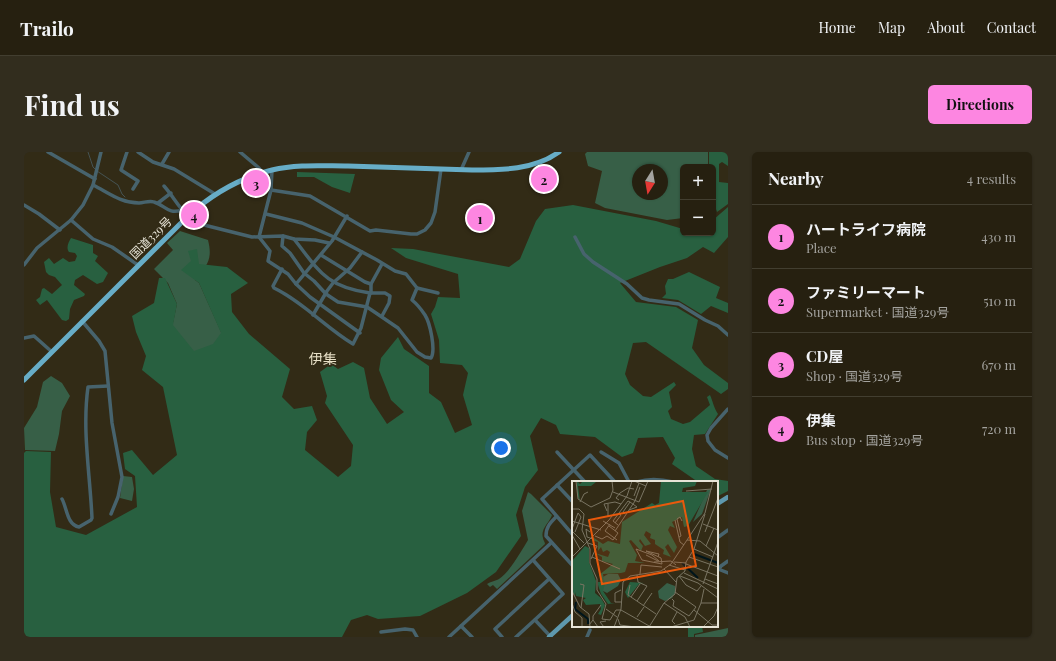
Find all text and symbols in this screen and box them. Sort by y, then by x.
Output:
text: Trailo [20,15,74,41]
text: Home [818,18,856,37]
text: Map [878,18,905,37]
text: About [927,18,965,37]
text: Contact [987,18,1036,37]
button: Directions [928,85,1032,124]
text: Find us [24,86,120,123]
pin: 2 [531,164,557,194]
north arrow [632,164,668,200]
map controls [680,164,716,236]
button: + [680,164,716,200]
text: Nearby [768,167,823,189]
pin: 3 [243,168,269,198]
text: 4 results [967,170,1016,187]
pin: 4 [181,200,207,230]
button: − [680,200,716,236]
pin: 1 [467,203,493,233]
street label: 国道329号 [126,213,175,262]
text: ハートライフ病院 [806,219,926,239]
text: 1 [779,228,783,245]
text: 430 m [981,228,1016,245]
text: Place [806,239,837,256]
text: ファミリーマート [806,282,926,302]
text: 2 [778,292,784,309]
text: 510 m [983,292,1016,309]
text: Supermarket · 国道329号 [806,303,949,320]
text: CD屋 [806,346,843,366]
district label: 伊集 [309,349,337,368]
text: 3 [778,356,784,373]
text: 670 m [981,356,1016,373]
text: Shop · 国道329号 [806,367,903,384]
text: 伊集 [806,410,836,430]
text: 4 [778,420,784,437]
text: 720 m [982,420,1016,437]
text: Bus stop · 国道329号 [806,431,923,448]
your location [491,438,511,458]
inset map [572,481,718,627]

